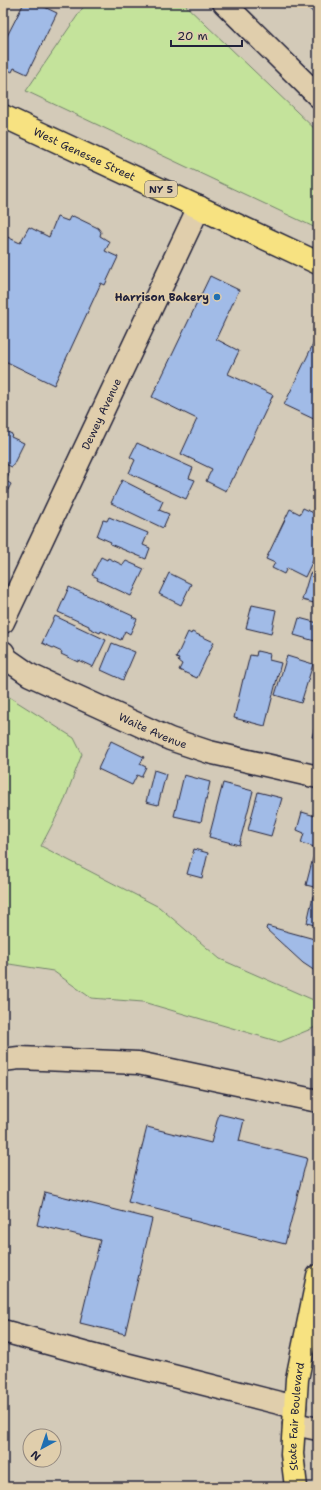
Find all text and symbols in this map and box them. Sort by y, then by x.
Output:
scale bar [171,22,242,48]
text: 20 m [177,28,208,44]
street label: West Genesee Street [31,124,138,185]
road number: NY 5 [145,181,177,197]
place label: Harrison Bakery [115,290,209,305]
marker: Harrison Bakery [212,292,222,302]
street label: Dewey Avenue [78,376,125,453]
street label: Waite Avenue [116,710,189,752]
street label: State Fair Boulevard [285,1361,308,1471]
north arrow [22,1428,62,1468]
text: N [28,1447,44,1464]

